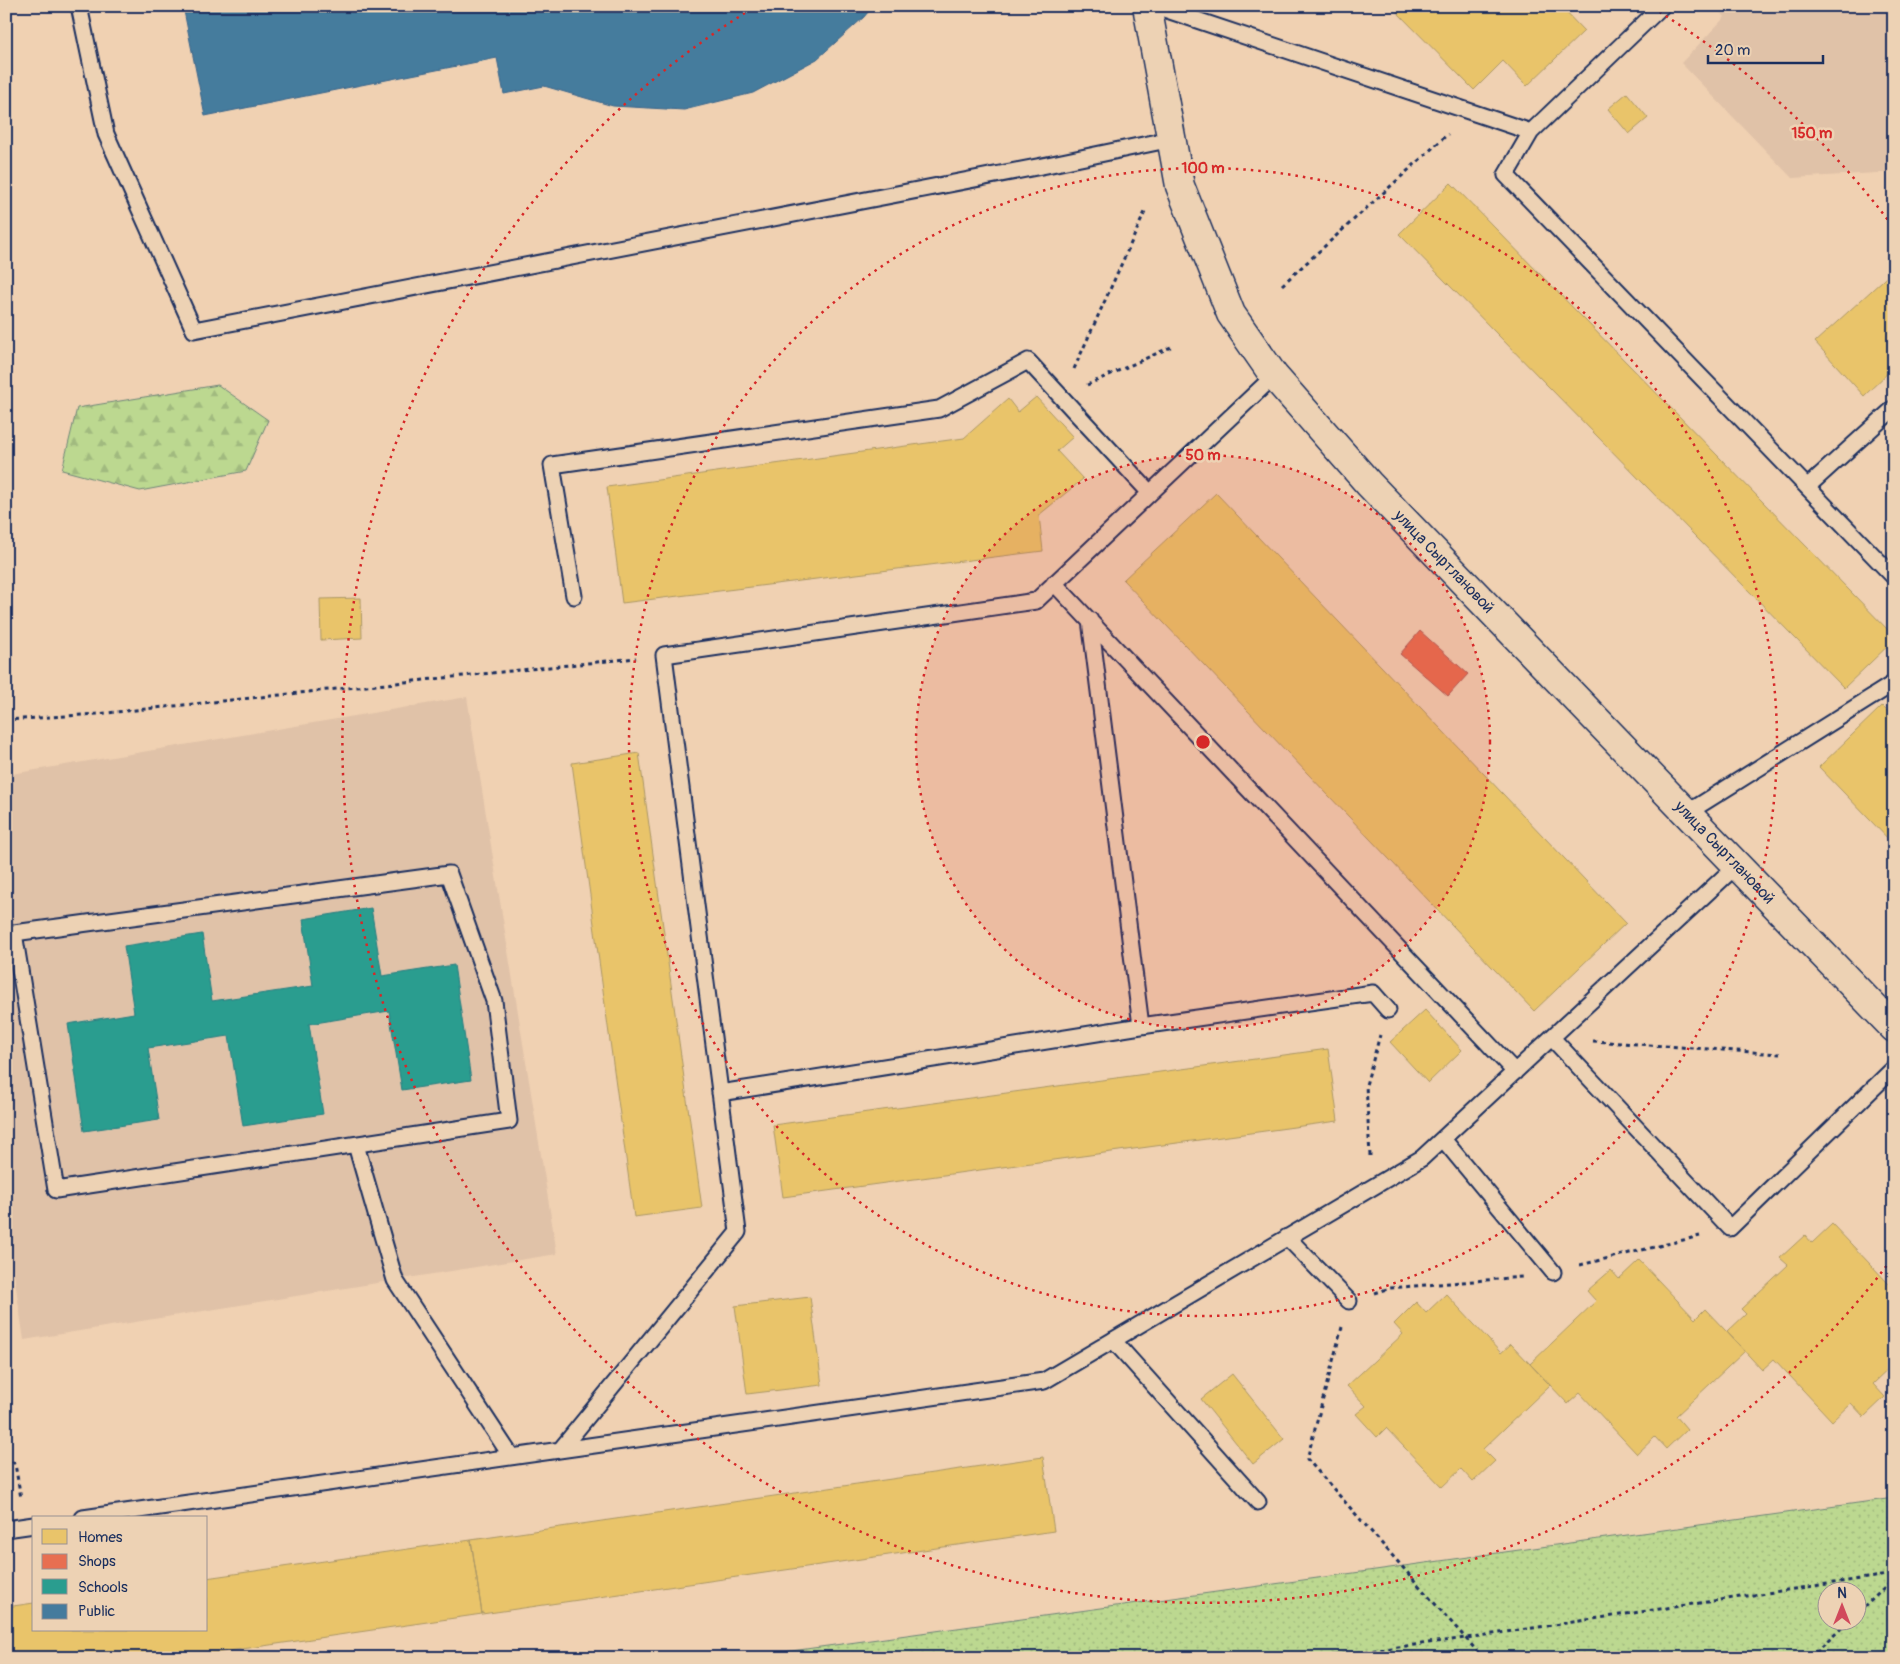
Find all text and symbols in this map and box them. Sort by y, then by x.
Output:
scale bar [1708,32,1822,64]
text: 20 m [1715,41,1750,60]
text: 150 m [1792,124,1832,143]
text: 100 m [1182,159,1224,178]
text: 50 m [1186,446,1220,465]
street label: улица Сыртлановой [1389,505,1498,617]
centre of rings [1194,733,1212,751]
street label: улица Сыртлановой [1669,796,1779,908]
legend [32,1516,208,1632]
text: Homes [78,1528,123,1547]
text: Shops [78,1552,116,1571]
text: Schools [78,1578,128,1597]
north arrow [1818,1582,1868,1632]
text: N [1837,1585,1847,1602]
text: Public [78,1602,115,1621]

